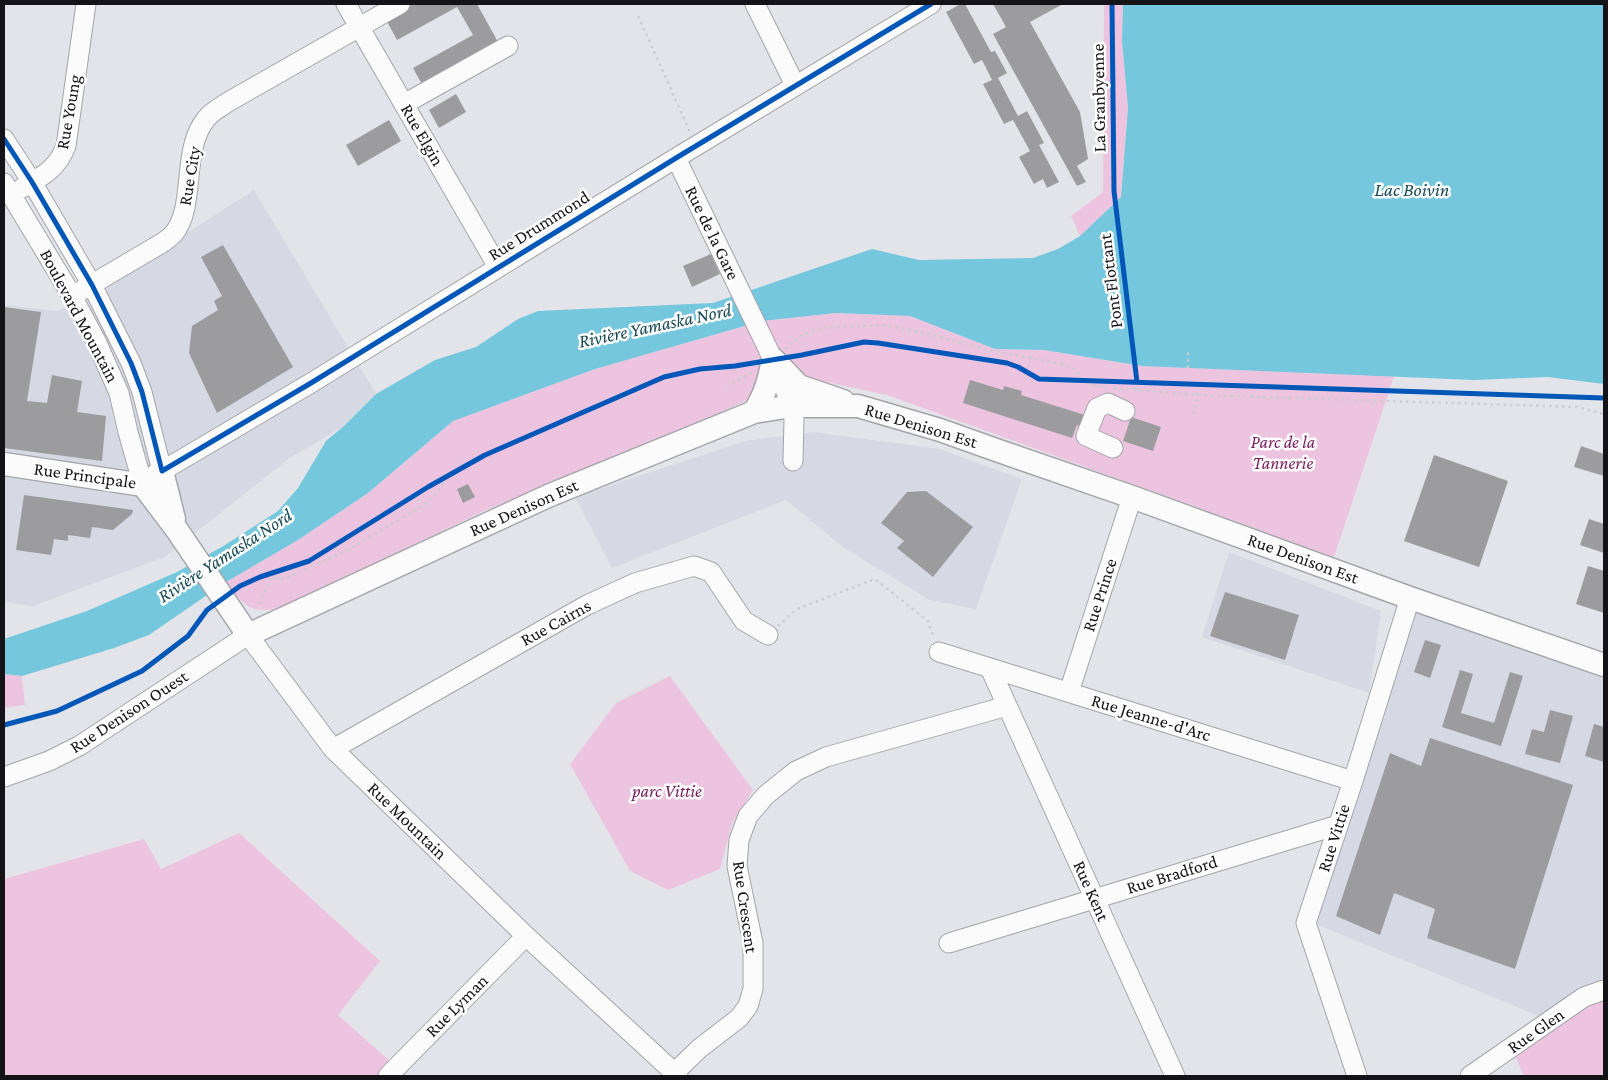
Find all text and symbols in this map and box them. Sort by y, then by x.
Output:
street label: La Granbyenne [1087,44,1111,152]
street label: Rue Young [52,73,86,151]
street label: Rue Elgin [396,100,448,170]
street label: Rue City [174,145,206,207]
water label: Lac Boivin [1375,179,1449,201]
street label: Rue de la Gare [680,183,744,283]
street label: Rue Drummond [484,186,594,266]
street label: Pont Flottant [1094,233,1128,329]
street label: Boulevard Mountain [35,246,123,386]
water label: Rivière Yamaska Nord [577,299,733,353]
street label: Rue Denison Est [862,399,980,453]
park label: Parc de la Tannerie [1251,431,1315,474]
street label: Rue Principale [33,458,137,494]
street label: Rue Denison Est [466,474,582,542]
water label: Rivière Yamaska Nord [154,504,296,608]
street label: Rue Denison Est [1244,529,1362,589]
street label: Rue Prince [1078,556,1122,634]
street label: Rue Cairns [517,595,595,651]
street label: Rue Denison Ouest [66,666,192,758]
street label: Rue Jeanne-d'Arc [1089,690,1213,746]
street label: Rue Mountain [363,778,451,864]
park label: parc Vittie [632,780,702,802]
street label: Rue Vittie [1313,801,1355,875]
street label: Rue Bradford [1124,851,1220,899]
street label: Rue Kent [1068,857,1114,925]
street label: Rue Crescent [728,859,762,955]
street label: Rue Lyman [421,970,493,1042]
street label: Rue Glen [1503,1004,1569,1058]

